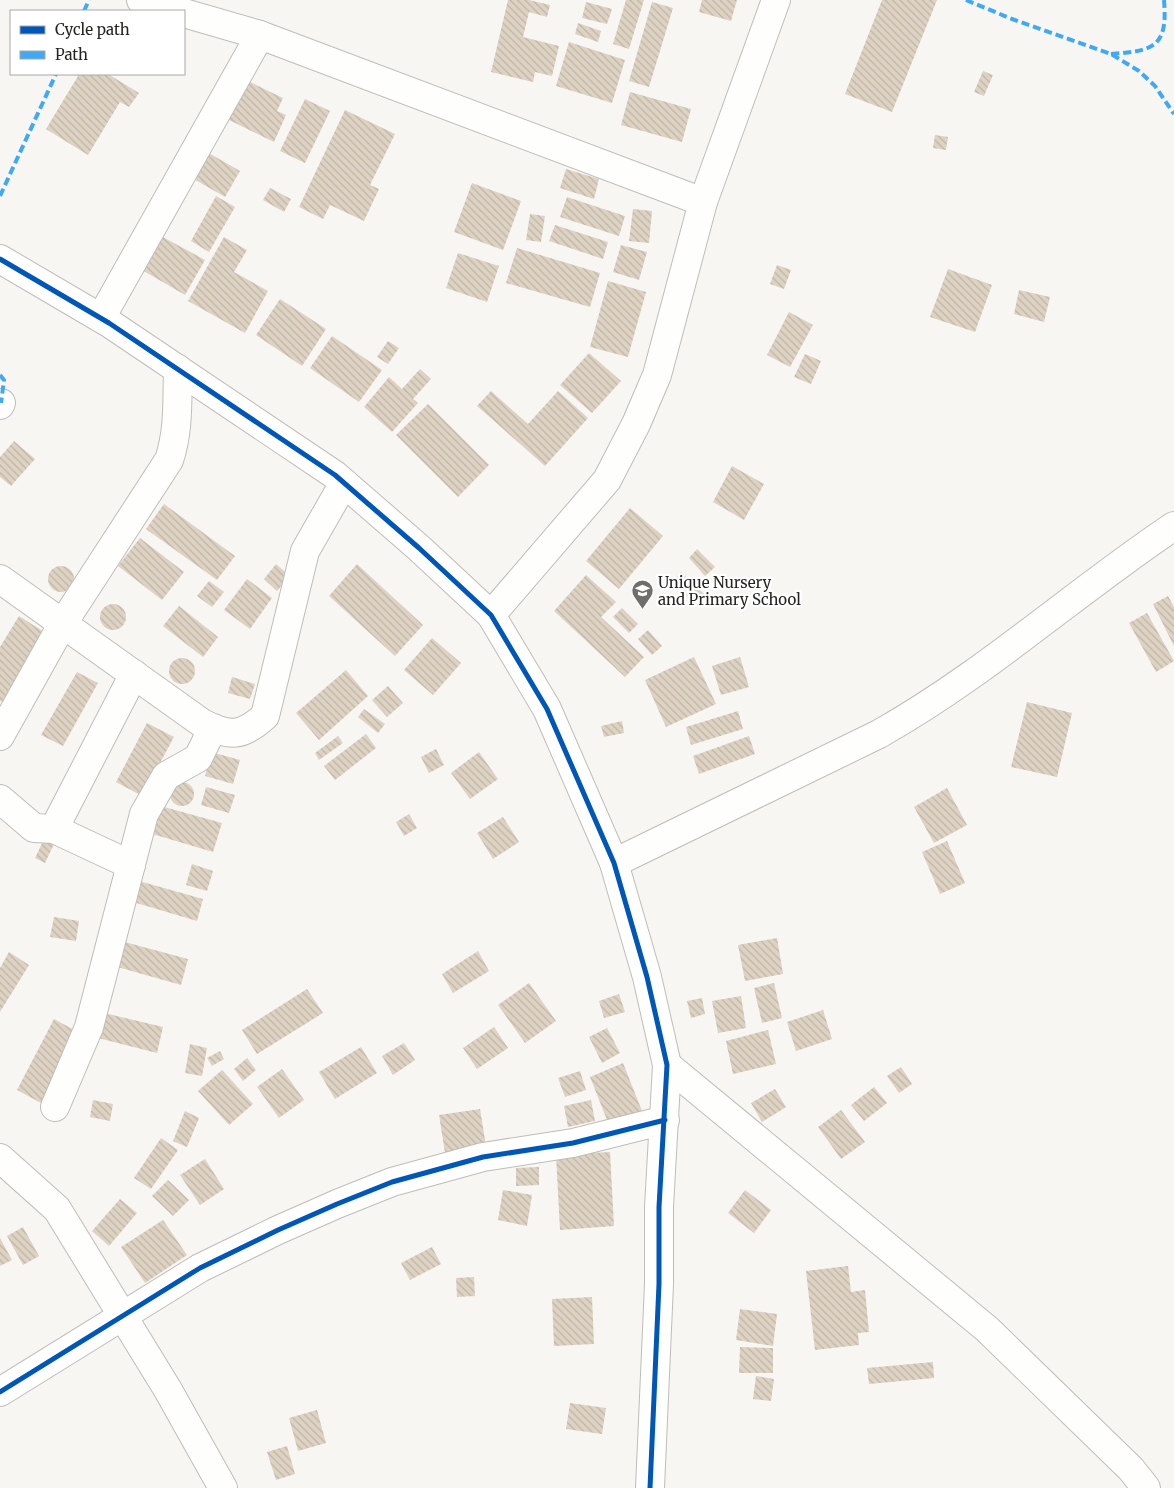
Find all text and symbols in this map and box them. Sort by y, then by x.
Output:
legend [10,10,185,75]
text: Cycle path [55,20,130,39]
text: Path [55,45,88,64]
place label: Unique Nursery and Primary School [658,573,801,609]
school or university icon: Unique Nursery and Primary School [630,579,654,610]

